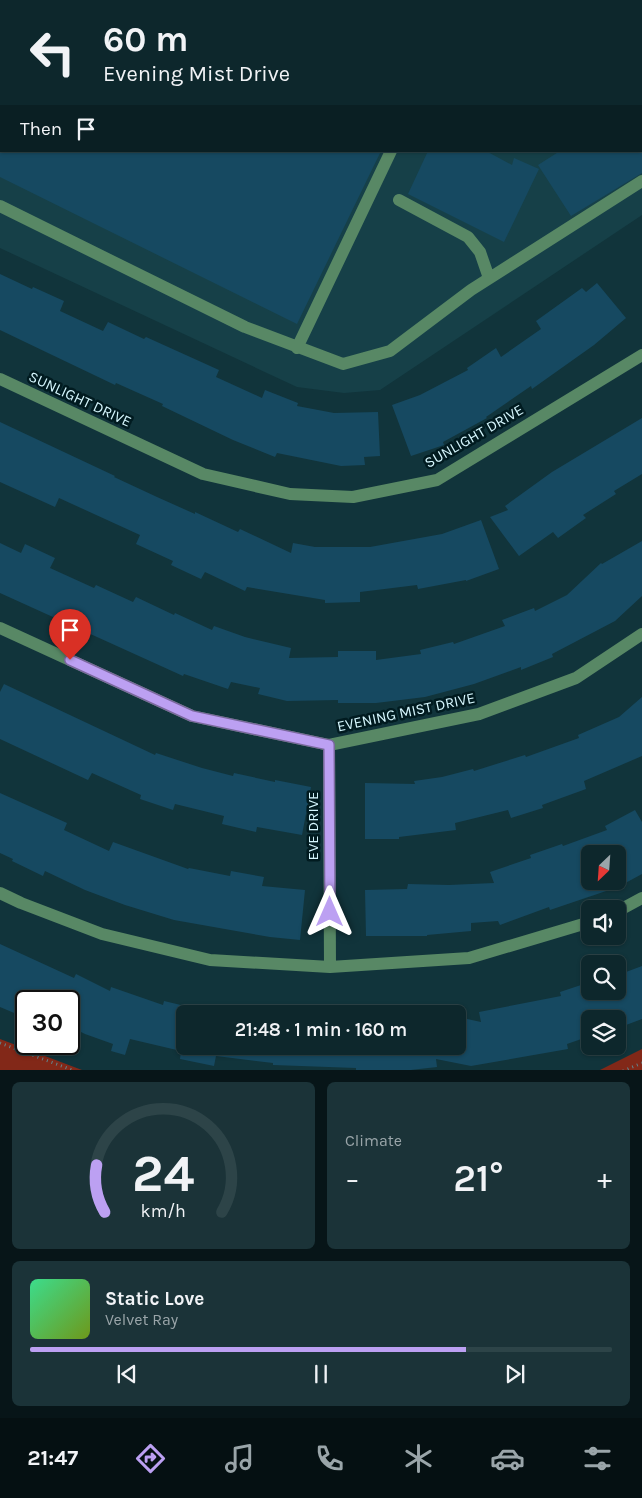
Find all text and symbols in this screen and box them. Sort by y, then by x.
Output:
text: 60 m [103,19,188,60]
icon: left [20,20,85,85]
text: Evening Mist Drive [103,61,290,87]
icon: arrive [72,115,100,143]
text: Then [20,118,62,140]
street label: SUNLIGHT DRIVE [26,367,134,431]
street label: SUNLIGHT DRIVE [421,400,527,472]
pin [49,609,91,660]
icon: arrive [56,616,84,644]
street label: EVENING MIST DRIVE [335,689,477,735]
street label: EVE DRIVE [304,791,322,861]
north arrow [581,845,626,890]
map controls [581,845,626,1055]
position arrow [303,885,355,937]
button: sound [581,900,626,945]
button: search [581,955,626,1000]
speed limit sign: 30 [15,990,80,1055]
button: layers [581,1010,626,1055]
text: 21:48 · 1 min · 160 m [235,1019,407,1041]
text: Climate [345,1131,402,1150]
text: 24 [132,1143,195,1204]
text: 21° [453,1156,504,1201]
text: − [345,1162,360,1195]
text: + [597,1162,612,1195]
text: km/h [141,1201,186,1222]
text: Static Love [105,1288,204,1310]
text: Velvet Ray [105,1310,178,1329]
icon: previous [113,1360,141,1388]
icon: pause [307,1360,335,1388]
icon: next [501,1360,529,1388]
icon: directions [133,1441,168,1476]
icon: music [222,1441,257,1476]
icon: phone [312,1441,347,1476]
icon: climate [401,1441,436,1476]
icon: car [490,1441,525,1476]
icon: filters [580,1441,615,1476]
text: 21:47 [27,1445,78,1471]

